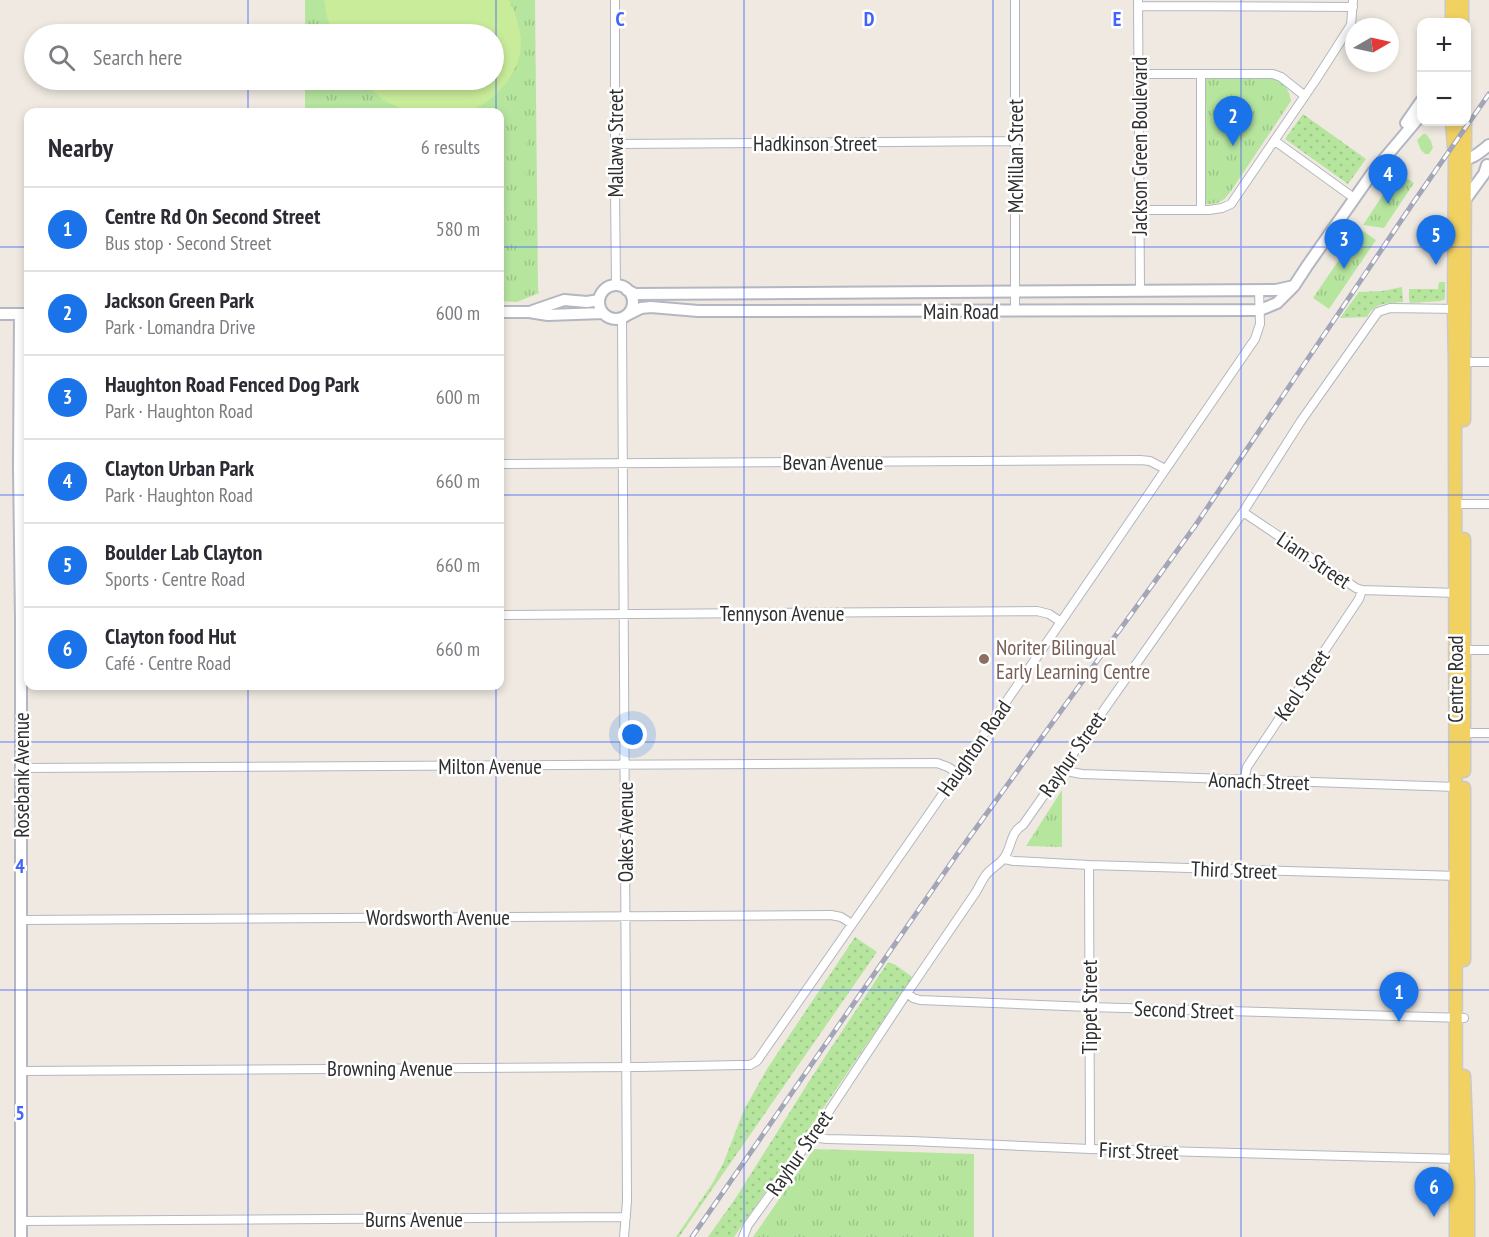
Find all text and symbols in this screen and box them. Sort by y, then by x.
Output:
text: C [615,6,625,32]
text: D [864,6,875,32]
text: E [1113,6,1121,32]
north arrow [1345,18,1399,72]
map controls [1417,18,1471,126]
button: + [1417,18,1471,72]
search box [24,24,504,90]
icon: search [45,41,78,74]
text: Search here [93,43,182,71]
street label: Jackson Green Boulevard [1126,57,1153,236]
button: − [1417,72,1471,126]
street label: Mallawa Street [602,88,629,197]
pin: 2 [1214,96,1252,146]
street label: McMillan Street [1002,99,1029,213]
street label: Hadkinson Street [753,130,877,157]
text: Nearby [48,131,113,164]
text: 6 results [421,134,480,160]
pin: 4 [1368,154,1408,204]
text: Centre Rd On Second Street [105,202,320,230]
text: 1 [63,216,72,242]
text: 580 m [436,216,480,242]
pin: 5 [1416,216,1456,265]
pin: 3 [1324,220,1364,269]
text: Bus stop · Second Street [105,230,271,256]
text: Jackson Green Park [105,286,254,314]
street label: Main Road [923,298,999,325]
text: 2 [63,300,72,326]
text: 600 m [436,300,480,326]
text: Park · Lomandra Drive [105,314,256,340]
text: Haughton Road Fenced Dog Park [105,370,359,398]
text: 3 [63,384,72,410]
text: 600 m [436,384,480,410]
text: Park · Haughton Road [105,398,253,424]
street label: Bevan Avenue [783,449,883,476]
text: Clayton Urban Park [105,454,254,482]
text: 4 [63,468,72,494]
text: 660 m [436,468,480,494]
text: Park · Haughton Road [105,482,253,508]
street label: Liam Street [1272,526,1356,595]
text: Boulder Lab Clayton [105,538,262,566]
text: 5 [63,552,72,578]
text: 660 m [436,552,480,578]
text: Sports · Centre Road [105,566,245,592]
street label: Tennyson Avenue [720,600,844,627]
text: Clayton food Hut [105,622,236,650]
place label: Noriter Bilingual Early Learning Centre [996,634,1150,685]
street label: Centre Road [1442,635,1469,723]
text: 6 [63,636,72,662]
text: 660 m [436,636,480,662]
street label: Keol Street [1268,644,1336,726]
text: Café · Centre Road [105,650,231,676]
marker: Noriter Bilingual Early Learning Centre [977,652,991,666]
street label: Haughton Road [931,695,1017,801]
street label: Rayhur Street [1033,706,1111,802]
street label: Rosebank Avenue [8,712,35,838]
your location [618,720,647,749]
street label: Milton Avenue [438,753,542,780]
street label: Aonach Street [1208,766,1310,796]
street label: Oakes Avenue [612,782,639,882]
text: 4 [15,853,25,879]
street label: Third Street [1191,855,1278,885]
street label: Wordsworth Avenue [366,904,510,931]
street label: Tippet Street [1076,959,1103,1054]
pin: 1 [1380,972,1418,1022]
street label: Second Street [1134,995,1235,1025]
street label: Browning Avenue [327,1055,453,1082]
text: 5 [15,1100,25,1126]
street label: Rayhur Street [760,1105,838,1201]
street label: First Street [1099,1136,1180,1166]
pin: 6 [1414,1168,1454,1217]
street label: Burns Avenue [365,1206,463,1233]

